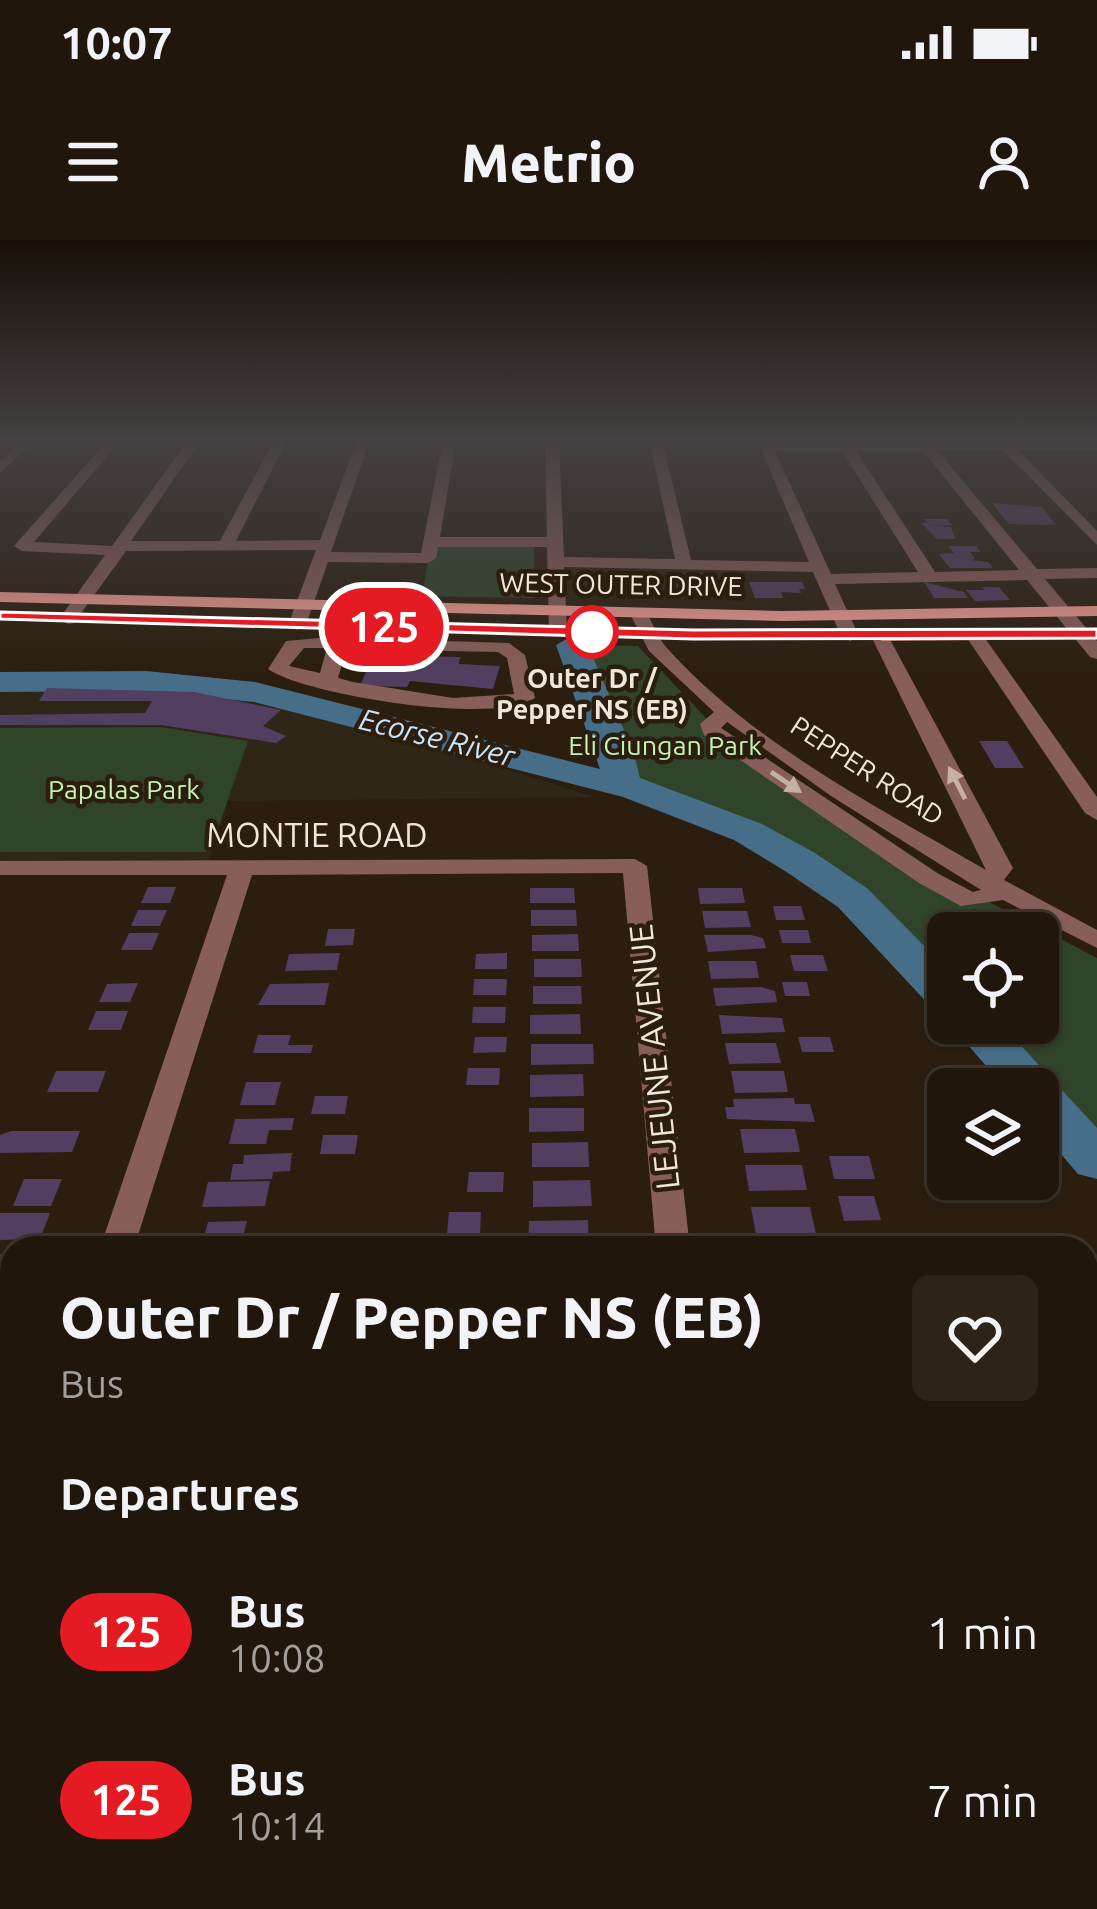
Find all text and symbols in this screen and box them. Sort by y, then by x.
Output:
text: 10:07 [60,17,173,68]
icon: menu [60,129,126,195]
icon: person [971,129,1037,195]
text: Metrio [461,132,636,192]
street label: WEST OUTER DRIVE [499,567,743,601]
line badge: 125 [315,588,453,666]
text: 125 [348,603,420,650]
marker: Outer Dr / Pepper NS (EB) [567,607,617,657]
place label: Outer Dr / Pepper NS (EB) [496,663,688,725]
water label: Ecorse River [356,701,520,773]
street label: PEPPER ROAD [786,710,949,831]
park label: Eli Ciungan Park [568,730,762,760]
one-way arrow [947,766,967,800]
one-way arrow [770,771,803,793]
park label: Papalas Park [48,774,200,804]
street label: MONTIE ROAD [206,816,428,853]
map controls [927,912,1059,1200]
button: locate [927,912,1059,1044]
street label: LEJEUNE AVENUE [621,923,686,1191]
button: layers [927,1068,1059,1200]
button: heart [912,1275,1038,1401]
text: Outer Dr / Pepper NS (EB) [60,1285,764,1349]
text: Bus [60,1362,124,1405]
text: Departures [60,1468,300,1519]
text: Bus [228,1585,305,1636]
text: 1 min [927,1607,1038,1658]
text: 125 [90,1608,162,1655]
text: 10:08 [228,1636,326,1679]
text: Bus [228,1753,305,1804]
text: 7 min [927,1775,1038,1826]
text: 125 [90,1776,162,1823]
text: 10:14 [228,1804,326,1847]

